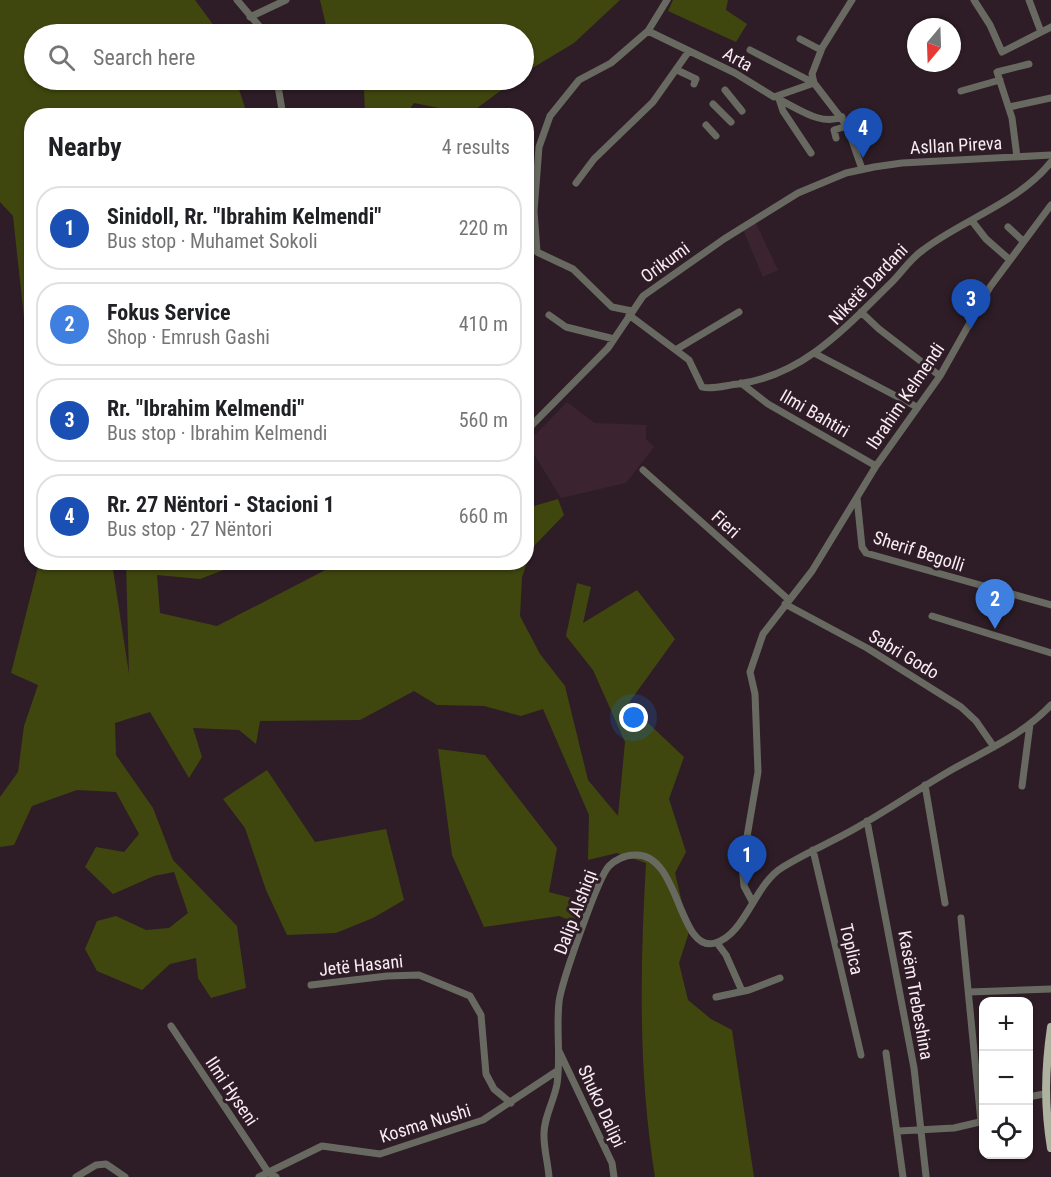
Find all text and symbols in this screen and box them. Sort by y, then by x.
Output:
north arrow [907,18,961,72]
search box [24,24,534,90]
icon: search [45,41,78,74]
street label: Arta [720,42,756,76]
text: Search here [93,45,195,70]
pin: 4 [844,108,882,158]
text: Nearby [48,132,122,162]
street label: Asllan Pireva [909,132,1003,158]
text: 4 results [442,135,510,159]
text: Sinidoll, Rr. "Ibrahim Kelmendi" [107,204,381,229]
text: 1 [64,216,75,240]
text: 220 m [459,216,508,240]
text: Bus stop · Muhamet Sokoli [107,229,318,253]
street label: Orikumi [637,237,693,287]
street label: Niketë Dardani [824,239,912,329]
pin: 3 [952,280,990,329]
text: Fokus Service [107,300,231,325]
text: 2 [64,312,75,336]
text: 410 m [459,312,508,336]
text: Shop · Emrush Gashi [107,325,270,349]
street label: Ibrahim Kelmendi [862,339,948,453]
street label: Ilmi Bahtiri [777,385,853,441]
text: Rr. "Ibrahim Kelmendi" [107,396,304,421]
text: 3 [64,408,75,432]
text: 560 m [459,408,508,432]
text: Bus stop · Ibrahim Kelmendi [107,421,327,445]
text: Rr. 27 Nëntori - Stacioni 1 [107,492,335,517]
text: 4 [64,504,75,528]
text: 660 m [459,504,508,528]
street label: Fieri [708,506,744,542]
text: Bus stop · 27 Nëntori [107,517,272,541]
street label: Sherif Begolli [871,526,967,576]
pin: 2 [976,580,1014,629]
street label: Sabri Godo [865,625,943,683]
your location [619,703,648,732]
pin: 1 [728,836,766,885]
street label: Dalip Alshiqi [549,867,601,957]
street label: Toplica [836,921,868,977]
street label: Kasëm Trebeshina [894,929,938,1061]
street label: Jetë Hasani [318,950,404,980]
map controls [979,997,1033,1159]
button: + [979,997,1033,1051]
button: − [979,1051,1033,1105]
street label: Ilmi Hyseni [201,1053,263,1129]
street label: Shuko Dalipi [574,1062,630,1150]
street label: Kosma Nushi [377,1099,473,1147]
button: locate [979,1105,1033,1159]

